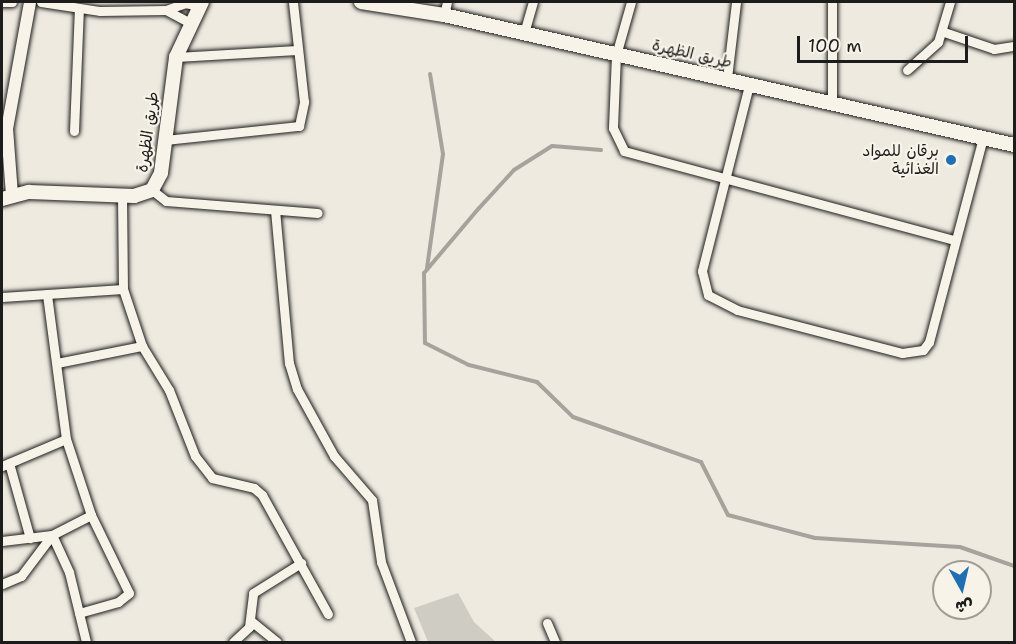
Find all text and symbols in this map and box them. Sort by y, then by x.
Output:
scale bar [800,24,971,62]
text: 100 m [808,34,862,58]
street label: طريق الظهرة [650,35,734,73]
street label: طريق الظهرة [133,90,163,174]
place label: برقان للمواد الغذائية [862,141,939,179]
marker: برقان للمواد الغذائية [944,153,958,167]
north arrow [932,560,992,620]
text: ش [954,595,974,618]

